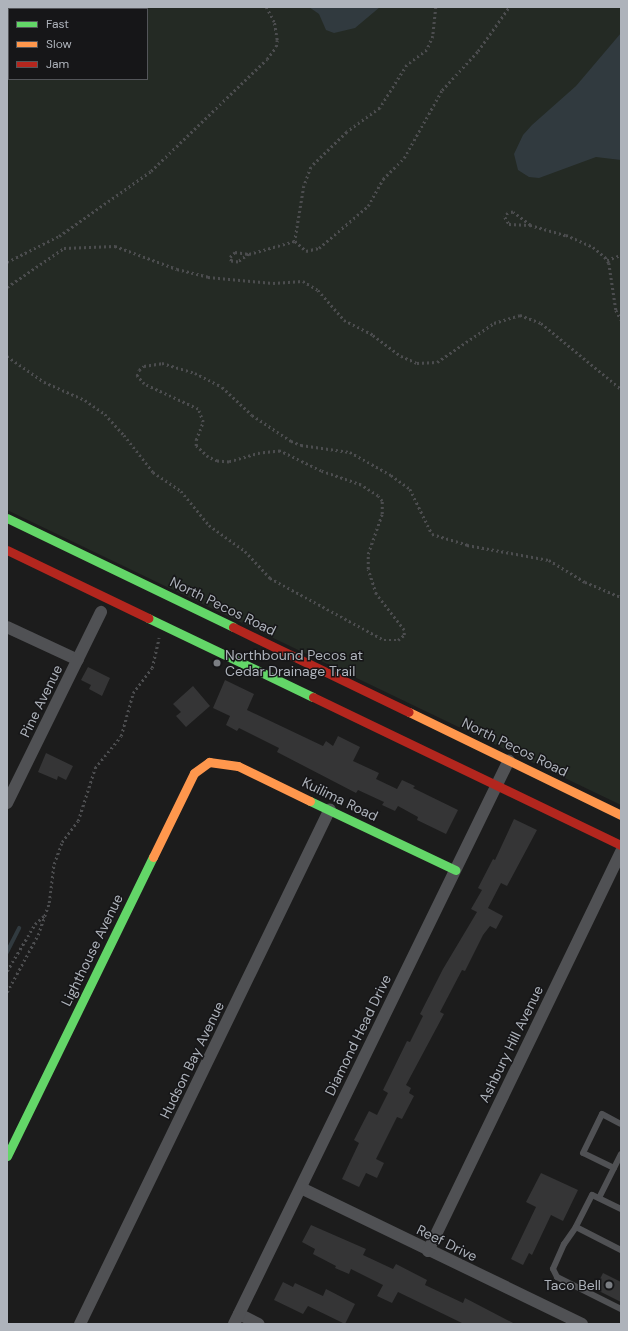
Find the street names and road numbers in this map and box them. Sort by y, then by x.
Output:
street label: North Pecos Road [167,573,279,639]
street label: Pine Avenue [16,662,66,740]
street label: North Pecos Road [459,714,571,780]
street label: Kuilima Road [299,773,381,825]
street label: Lighthouse Avenue [58,891,126,1009]
street label: Diamond Head Drive [321,972,395,1098]
street label: Ashbury Hill Avenue [475,983,547,1105]
street label: Hudson Bay Avenue [156,999,228,1121]
street label: Reef Drive [414,1221,480,1265]

